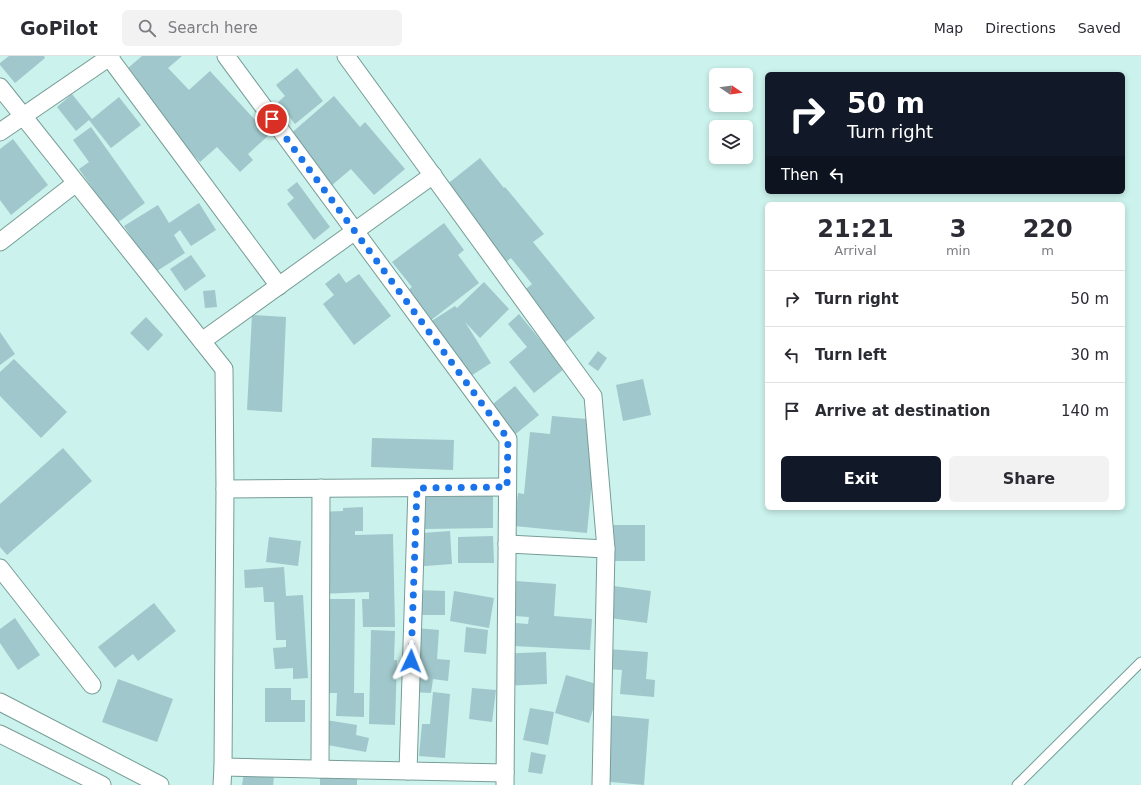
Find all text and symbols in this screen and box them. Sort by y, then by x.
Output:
search box [122,10,402,46]
text: GoPilot [20,17,98,39]
icon: search [136,17,158,39]
text: Search here [168,19,258,37]
text: Map [934,20,963,36]
text: Directions [985,20,1056,36]
text: Saved [1078,20,1121,36]
north arrow [709,68,753,112]
map controls [709,68,753,164]
text: 50 m [847,87,925,120]
icon: right [781,88,833,140]
pin [255,102,289,136]
icon: arrive [261,108,283,130]
button: layers [709,120,753,164]
text: Turn right [847,121,933,142]
icon: left [826,164,848,186]
text: Then [781,166,818,184]
text: 21:21 [817,215,894,243]
text: 3 [950,215,966,243]
text: 220 [1023,215,1073,243]
text: Arrival [834,243,877,258]
text: min [946,243,970,258]
text: m [1041,243,1054,258]
icon: right [781,288,803,310]
text: Turn right [815,290,899,308]
text: 50 m [1071,290,1109,308]
icon: left [781,344,803,366]
text: Turn left [815,346,887,364]
text: 30 m [1071,346,1109,364]
icon: arrive [781,400,803,422]
text: Arrive at destination [815,402,990,420]
text: 140 m [1061,402,1109,420]
button: Exit [781,456,941,502]
button: Share [949,456,1109,502]
position arrow [390,640,432,682]

